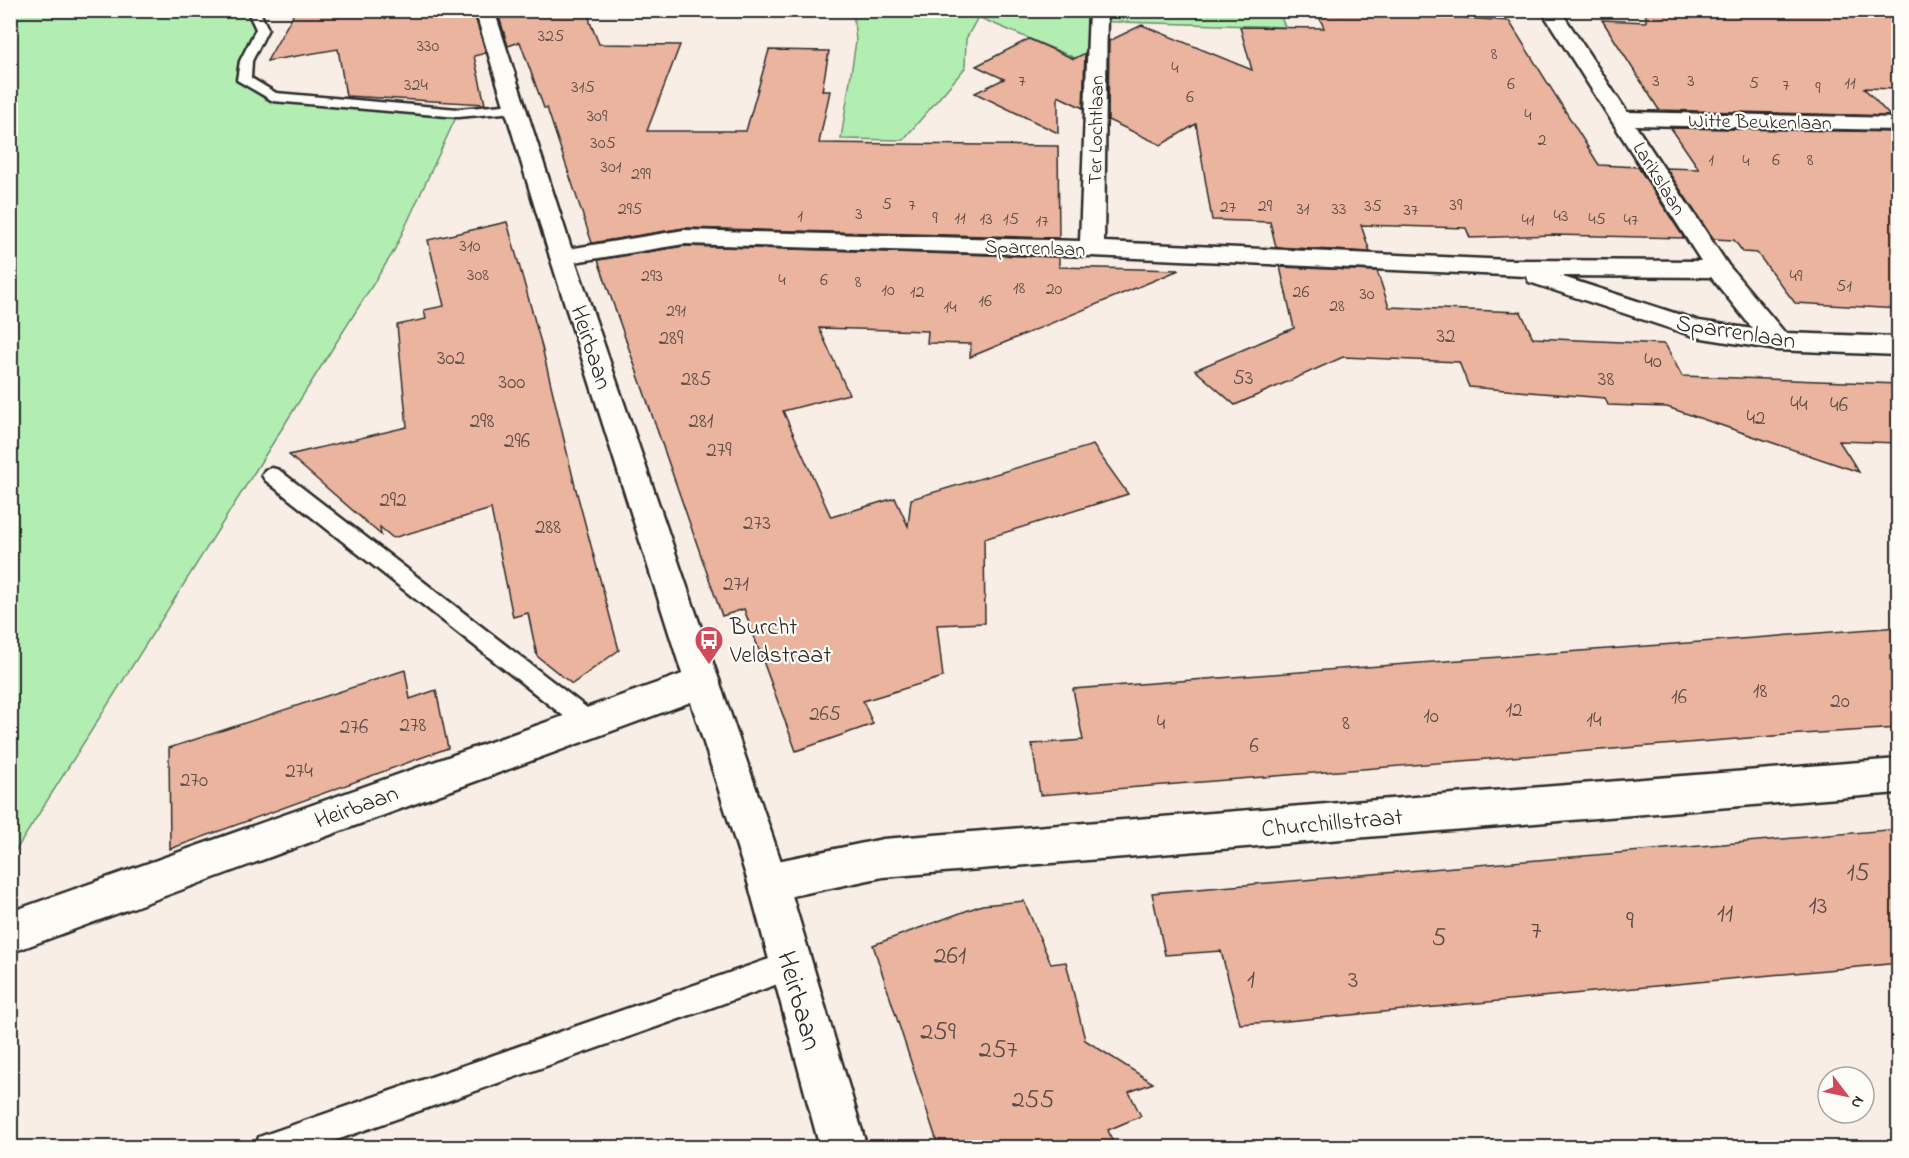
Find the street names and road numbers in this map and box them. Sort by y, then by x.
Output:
street label: Ter Lochtlaan [1082,75,1113,185]
street label: Witte Beukenlaan [1688,108,1832,139]
street label: Larikslaan [1624,137,1692,222]
street label: Sparrenlaan [984,233,1086,266]
street label: Heirbaan [560,301,620,394]
street label: Sparrenlaan [1673,307,1798,360]
street label: Heirbaan [310,777,404,840]
street label: Churchillstraat [1260,801,1404,848]
street label: Heirbaan [764,947,831,1055]

